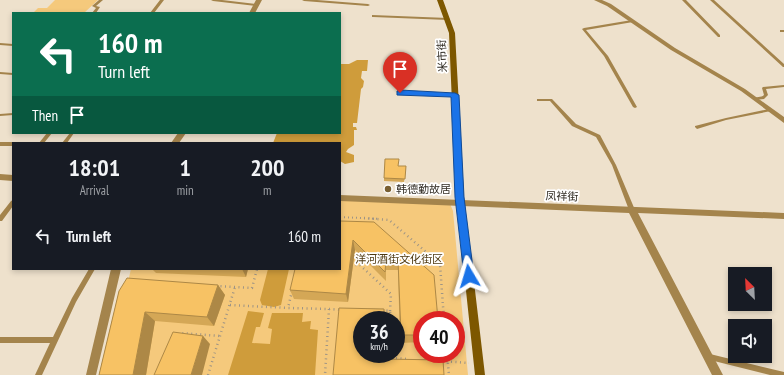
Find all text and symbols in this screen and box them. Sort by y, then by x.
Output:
text: 160 m [98,24,162,61]
icon: left [32,28,84,80]
street label: 米市街 [434,39,450,73]
pin [383,52,417,93]
icon: arrive [389,58,411,80]
text: Turn left [98,60,150,83]
icon: arrive [66,104,88,126]
text: Then [32,106,58,125]
text: 18:01 [68,152,120,183]
text: 1 [179,152,191,183]
text: 200 [250,152,285,183]
text: Arrival [80,182,109,199]
text: min [177,182,194,199]
text: m [263,182,272,199]
place label: 韩德勤故居 [396,182,451,196]
marker: 韩德勤故居 [383,184,393,194]
street label: 凤祥街 [545,188,579,204]
icon: left [32,225,54,247]
text: Turn left [66,227,111,246]
text: 160 m [288,227,321,246]
park label: 洋河酒街文化街区 [355,252,443,266]
position arrow [448,255,490,297]
north arrow [728,267,772,311]
map controls [728,267,772,363]
speed limit sign: 40 [413,311,465,363]
text: 36 [369,319,389,345]
button: sound [728,319,772,363]
text: km/h [370,340,388,353]

